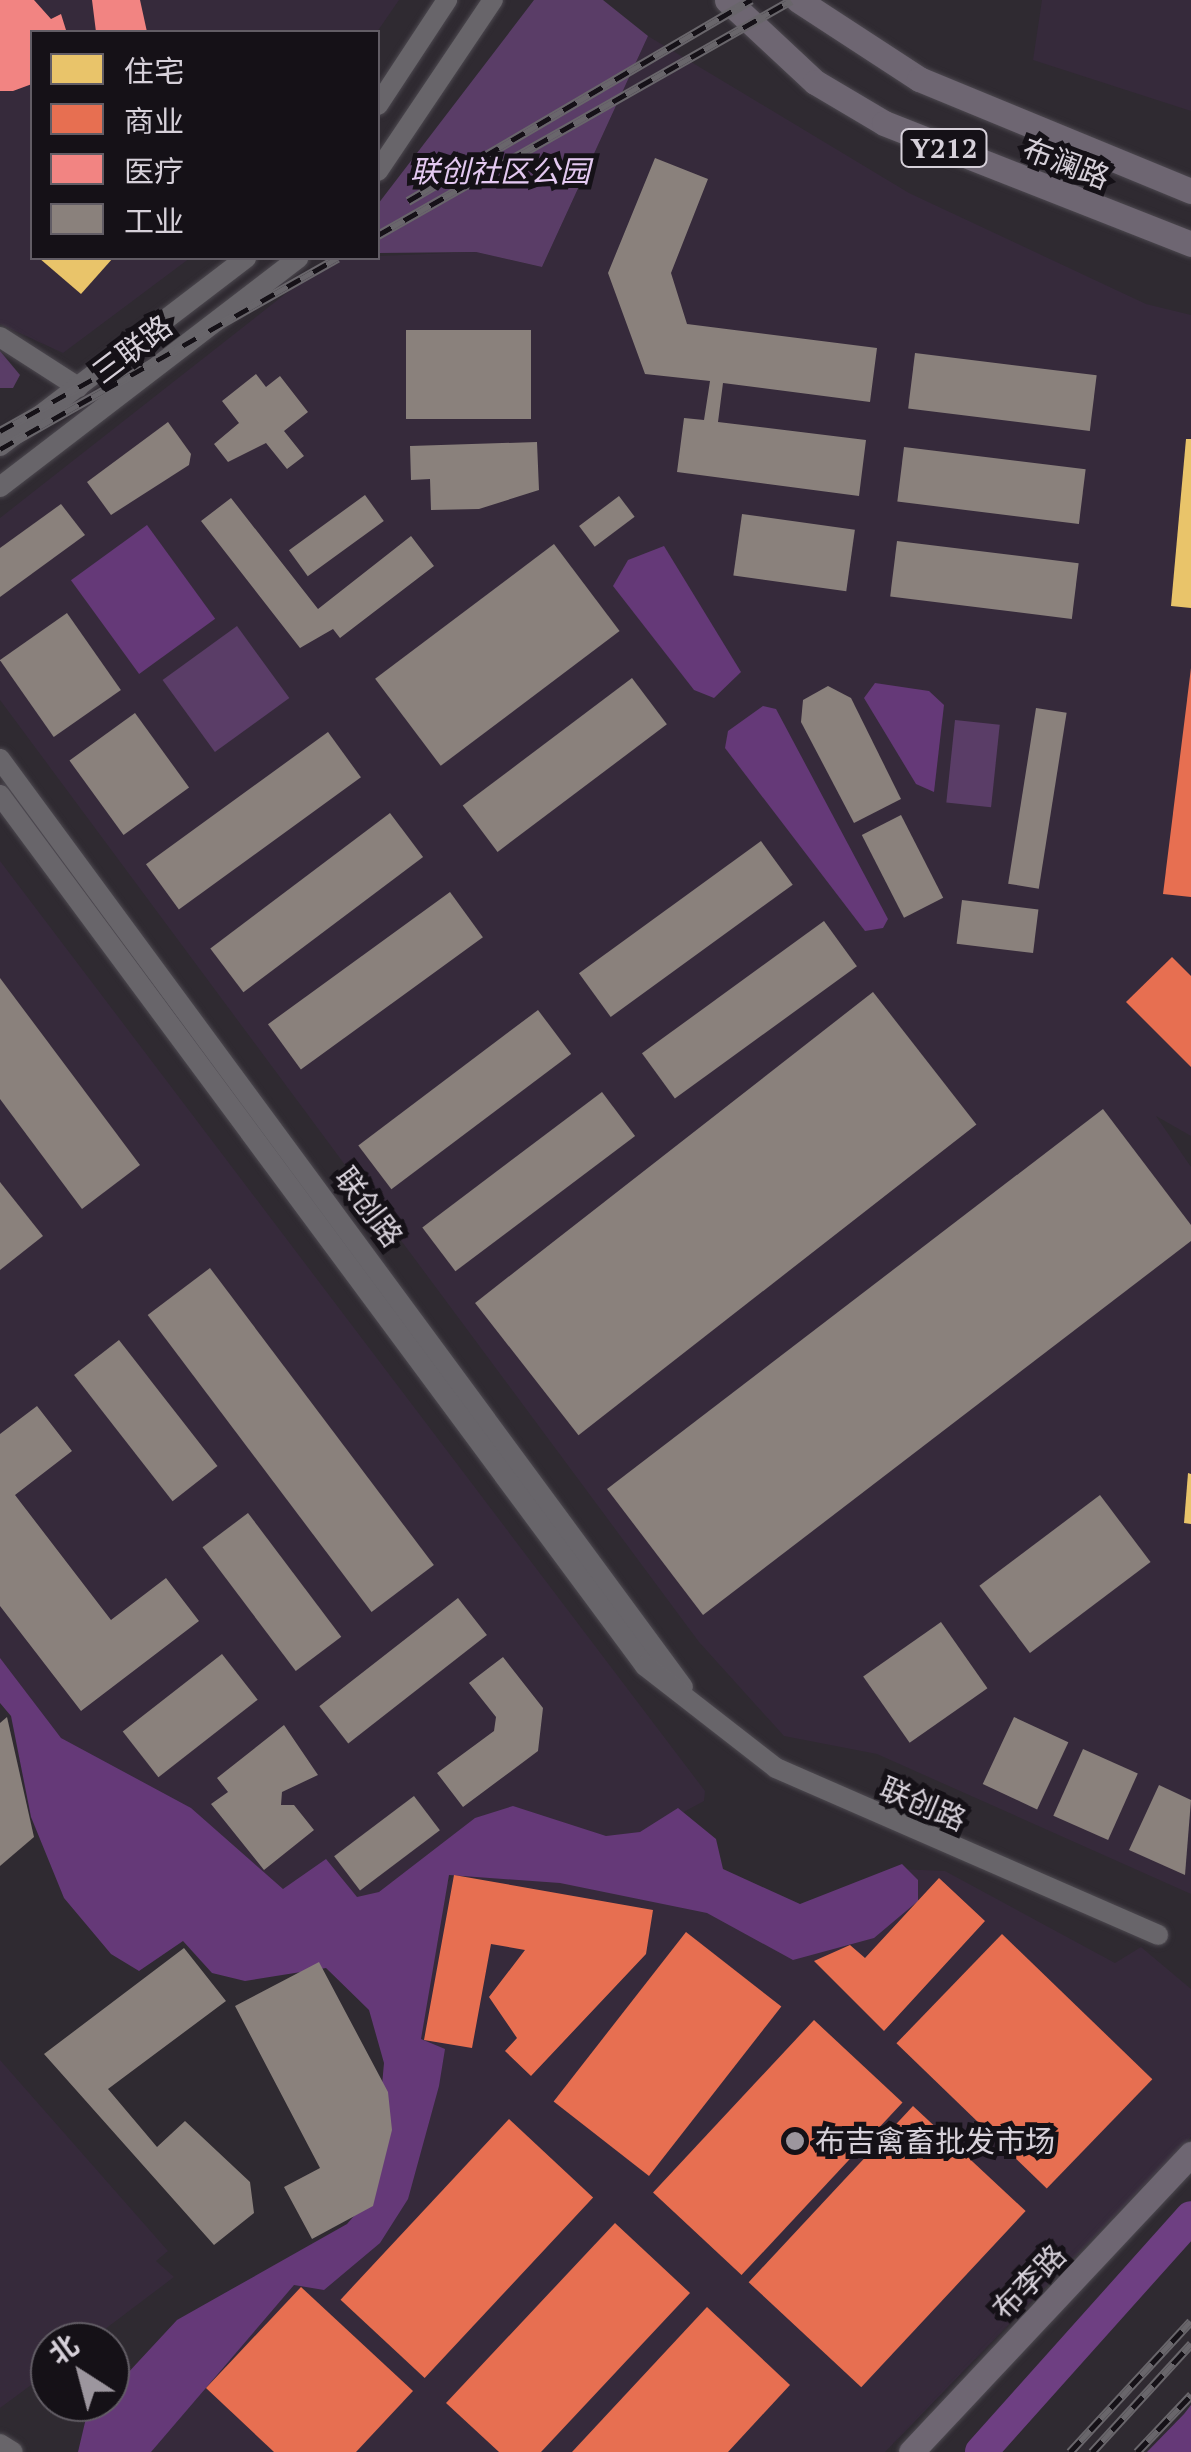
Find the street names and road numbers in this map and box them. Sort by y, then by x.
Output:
road number: Y212 [899,125,989,171]
street label: 布澜路 [1018,130,1114,196]
street label: 三联路 [85,308,179,390]
street label: 联创路 [328,1160,410,1254]
street label: 联创路 [875,1770,971,1838]
street label: 布李路 [985,2237,1073,2327]

